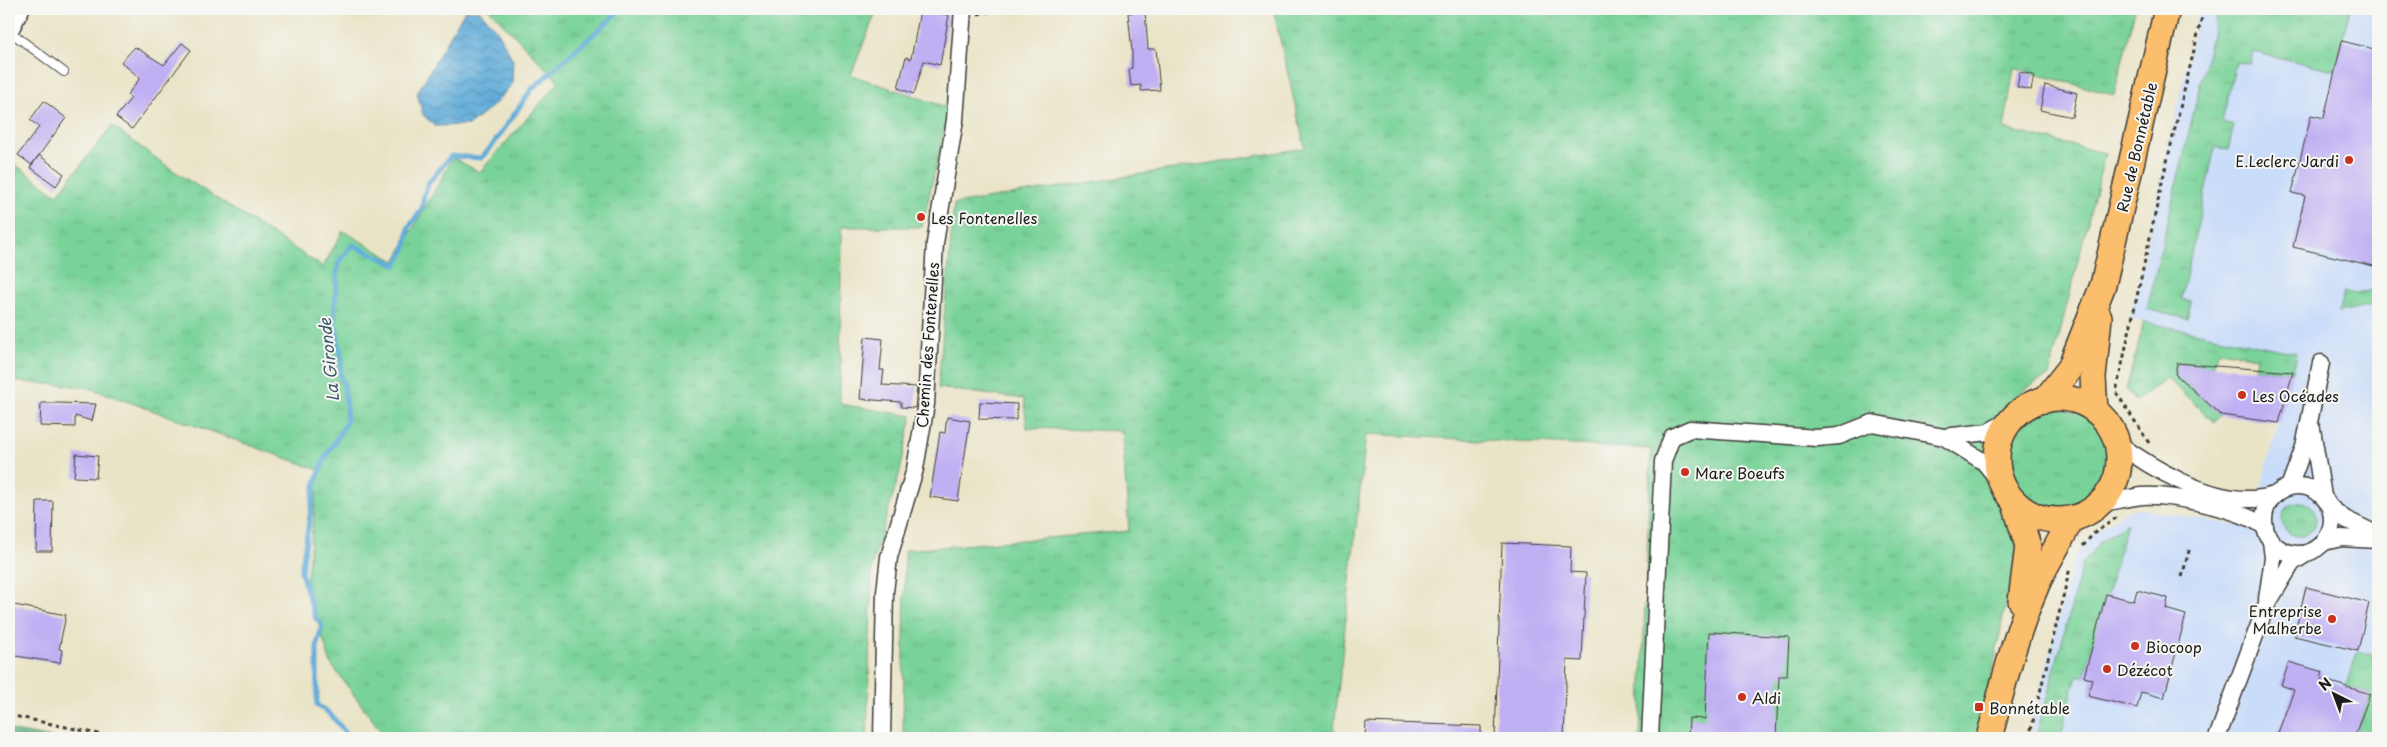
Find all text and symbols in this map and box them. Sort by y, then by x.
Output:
street label: Rue de Bonnétable [2110,80,2162,214]
place label: E.Leclerc Jardi [2235,149,2339,172]
marker: E.Leclerc Jardi [2343,154,2355,166]
place label: Les Fontenelles [931,206,1037,229]
marker: Les Fontenelles [915,211,927,223]
street label: Chemin des Fontenelles [910,261,944,429]
water label: La Gironde [312,316,344,403]
place label: Les Océades [2252,384,2339,407]
marker: Les Océades [2236,389,2248,401]
place label: Mare Boeufs [1695,461,1785,484]
marker: Mare Boeufs [1679,466,1691,478]
place label: Entreprise Malherbe [2249,599,2322,639]
marker: Entreprise Malherbe [2326,613,2338,625]
place label: Biocoop [2145,635,2202,658]
marker: Biocoop [2129,640,2141,652]
place label: Dézécot [2117,658,2173,681]
marker: Dézécot [2101,663,2113,675]
north arrow [2310,670,2360,720]
text: N [2314,672,2336,695]
place label: Aldi [1752,686,1781,709]
marker: Aldi [1736,691,1748,703]
place label: Bonnétable [1989,696,2070,719]
marker: Bonnétable [1973,701,1985,713]

